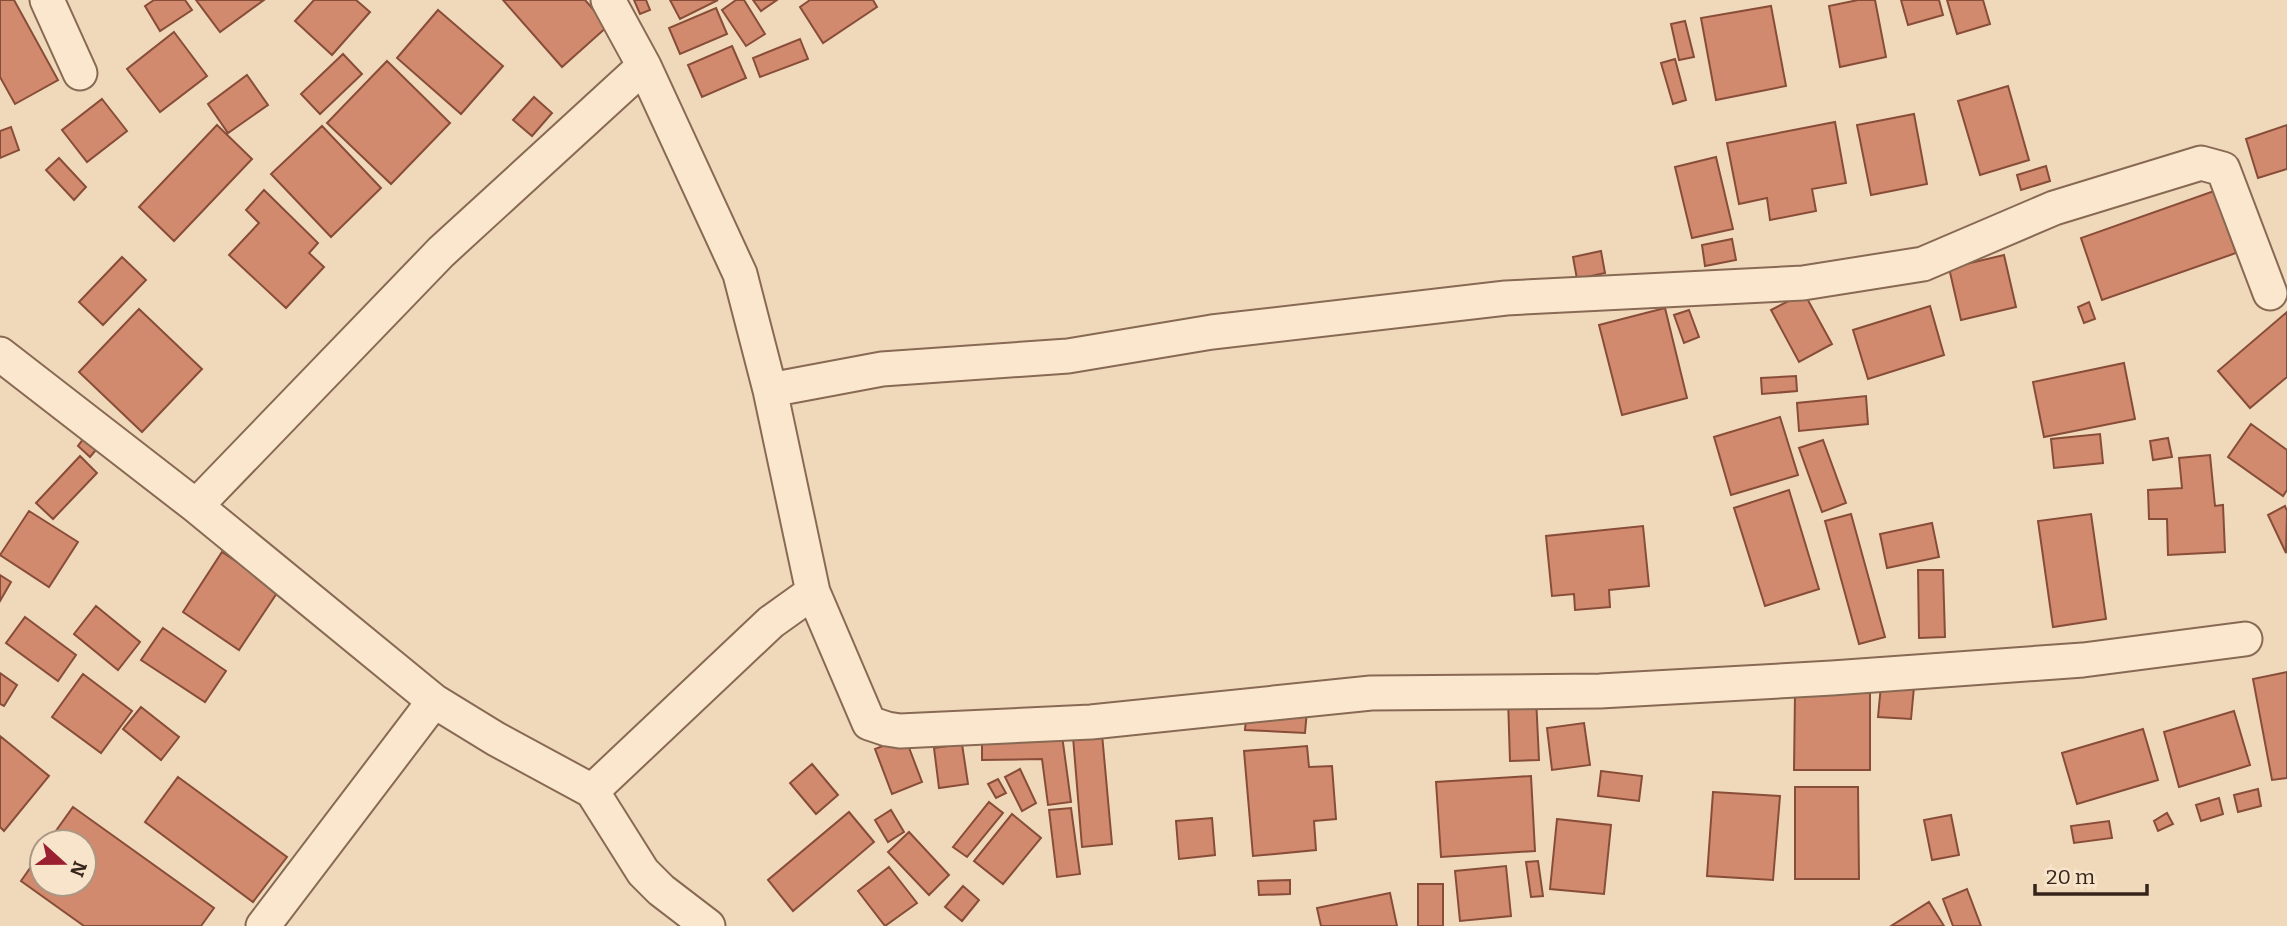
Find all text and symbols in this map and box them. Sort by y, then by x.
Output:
north arrow [28,828,98,898]
scale bar [2035,852,2147,896]
text: N [65,858,92,880]
text: 20 m [2046,864,2095,890]

